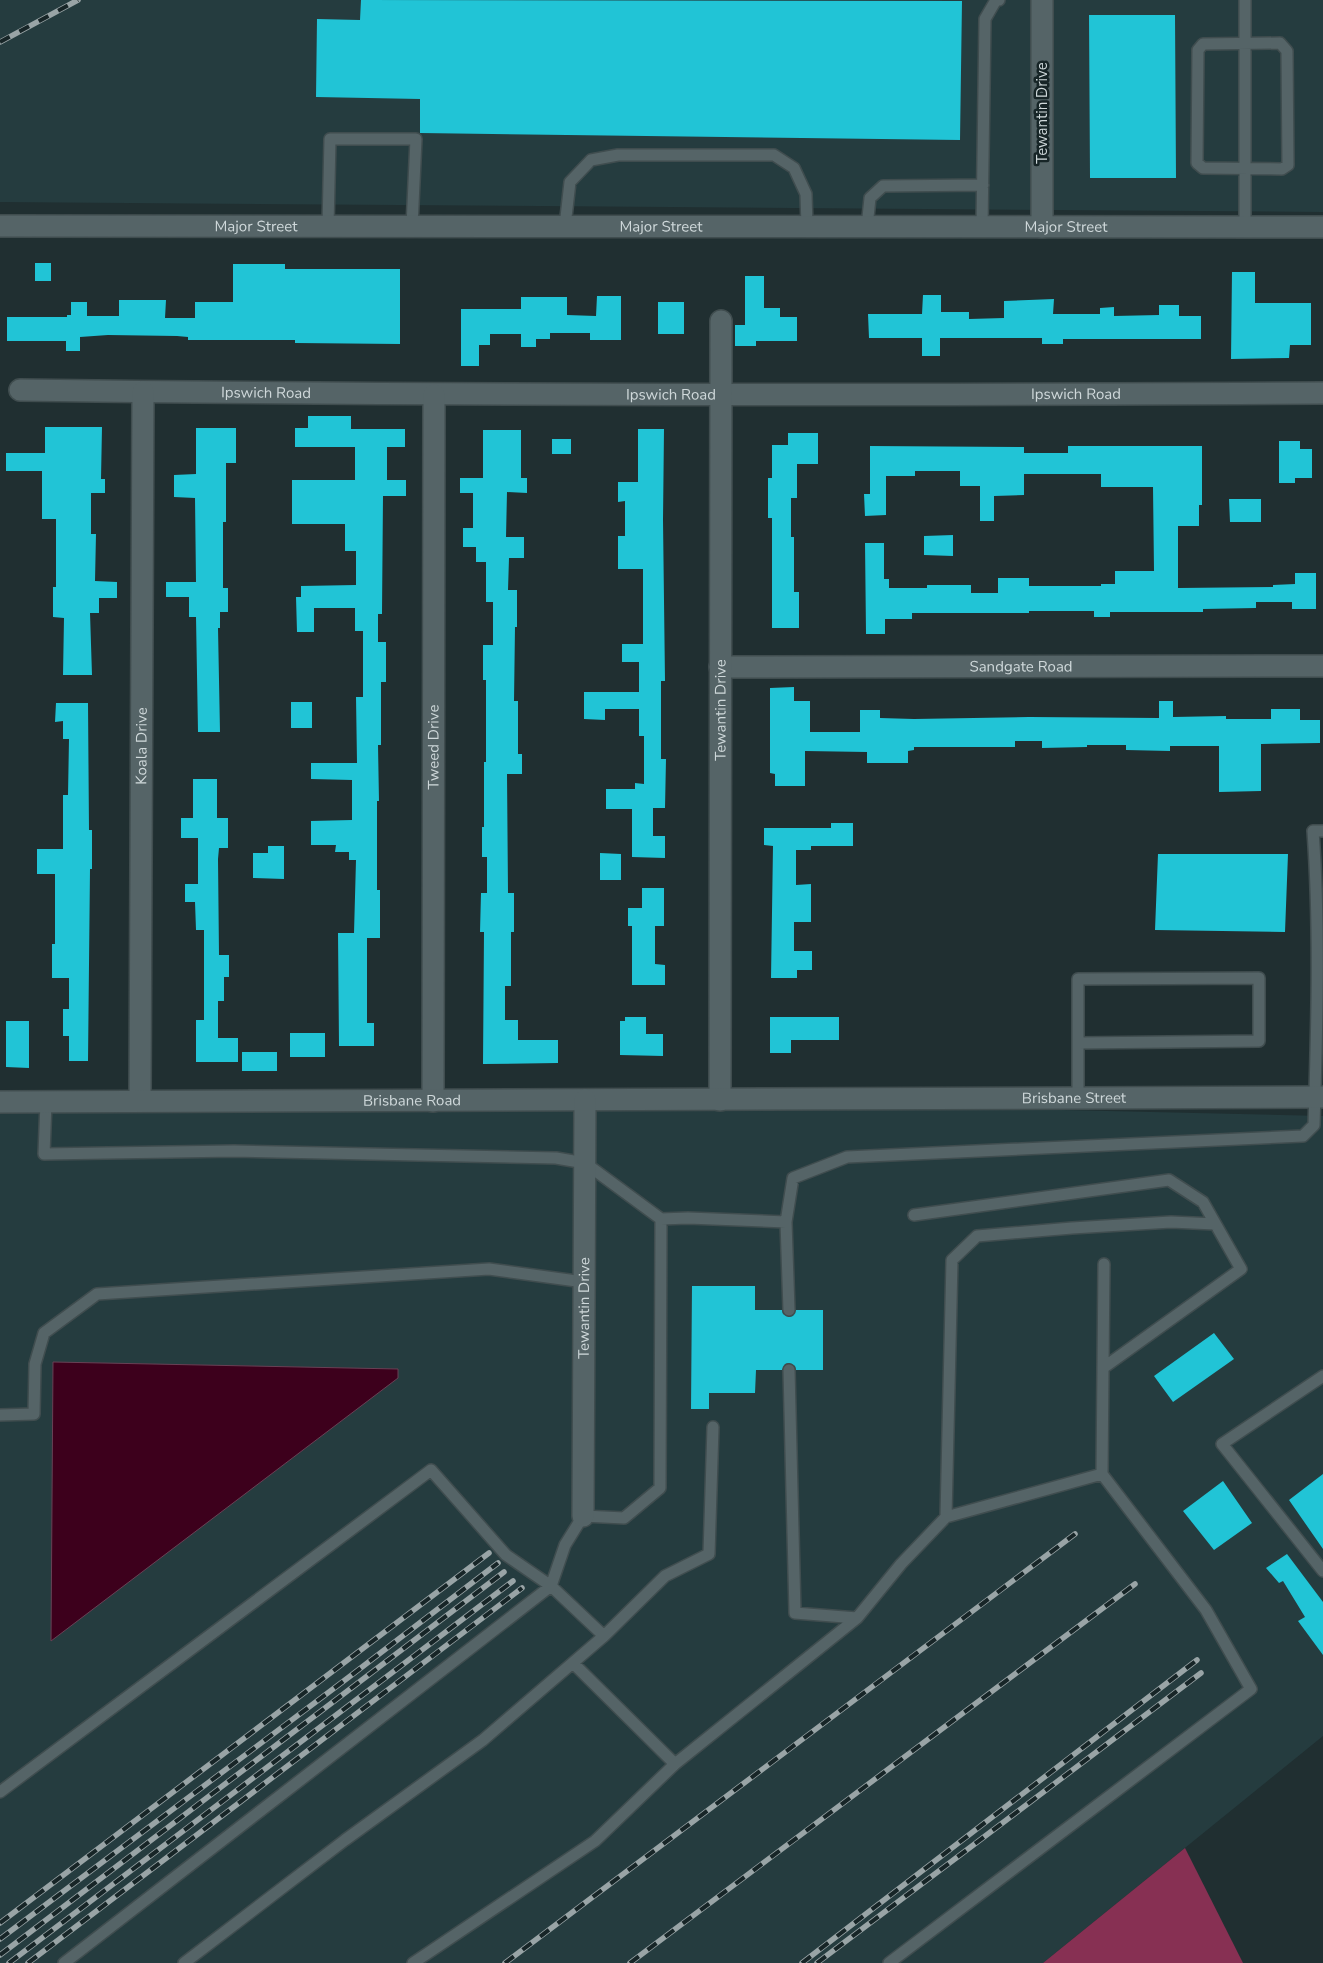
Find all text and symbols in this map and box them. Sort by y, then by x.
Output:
street label: Tewantin Drive [1032,62,1052,164]
street label: Major Street [215,216,298,236]
street label: Major Street [620,216,703,237]
street label: Major Street [1025,217,1108,237]
street label: Ipswich Road [221,382,311,403]
street label: Ipswich Road [626,384,716,405]
street label: Ipswich Road [1031,384,1121,404]
street label: Sandgate Road [969,656,1073,677]
street label: Tewantin Drive [710,659,731,761]
street label: Tweed Drive [423,705,444,789]
street label: Koala Drive [131,707,152,785]
street label: Brisbane Street [1022,1088,1127,1108]
street label: Brisbane Road [363,1090,461,1111]
street label: Tewantin Drive [574,1257,594,1359]

